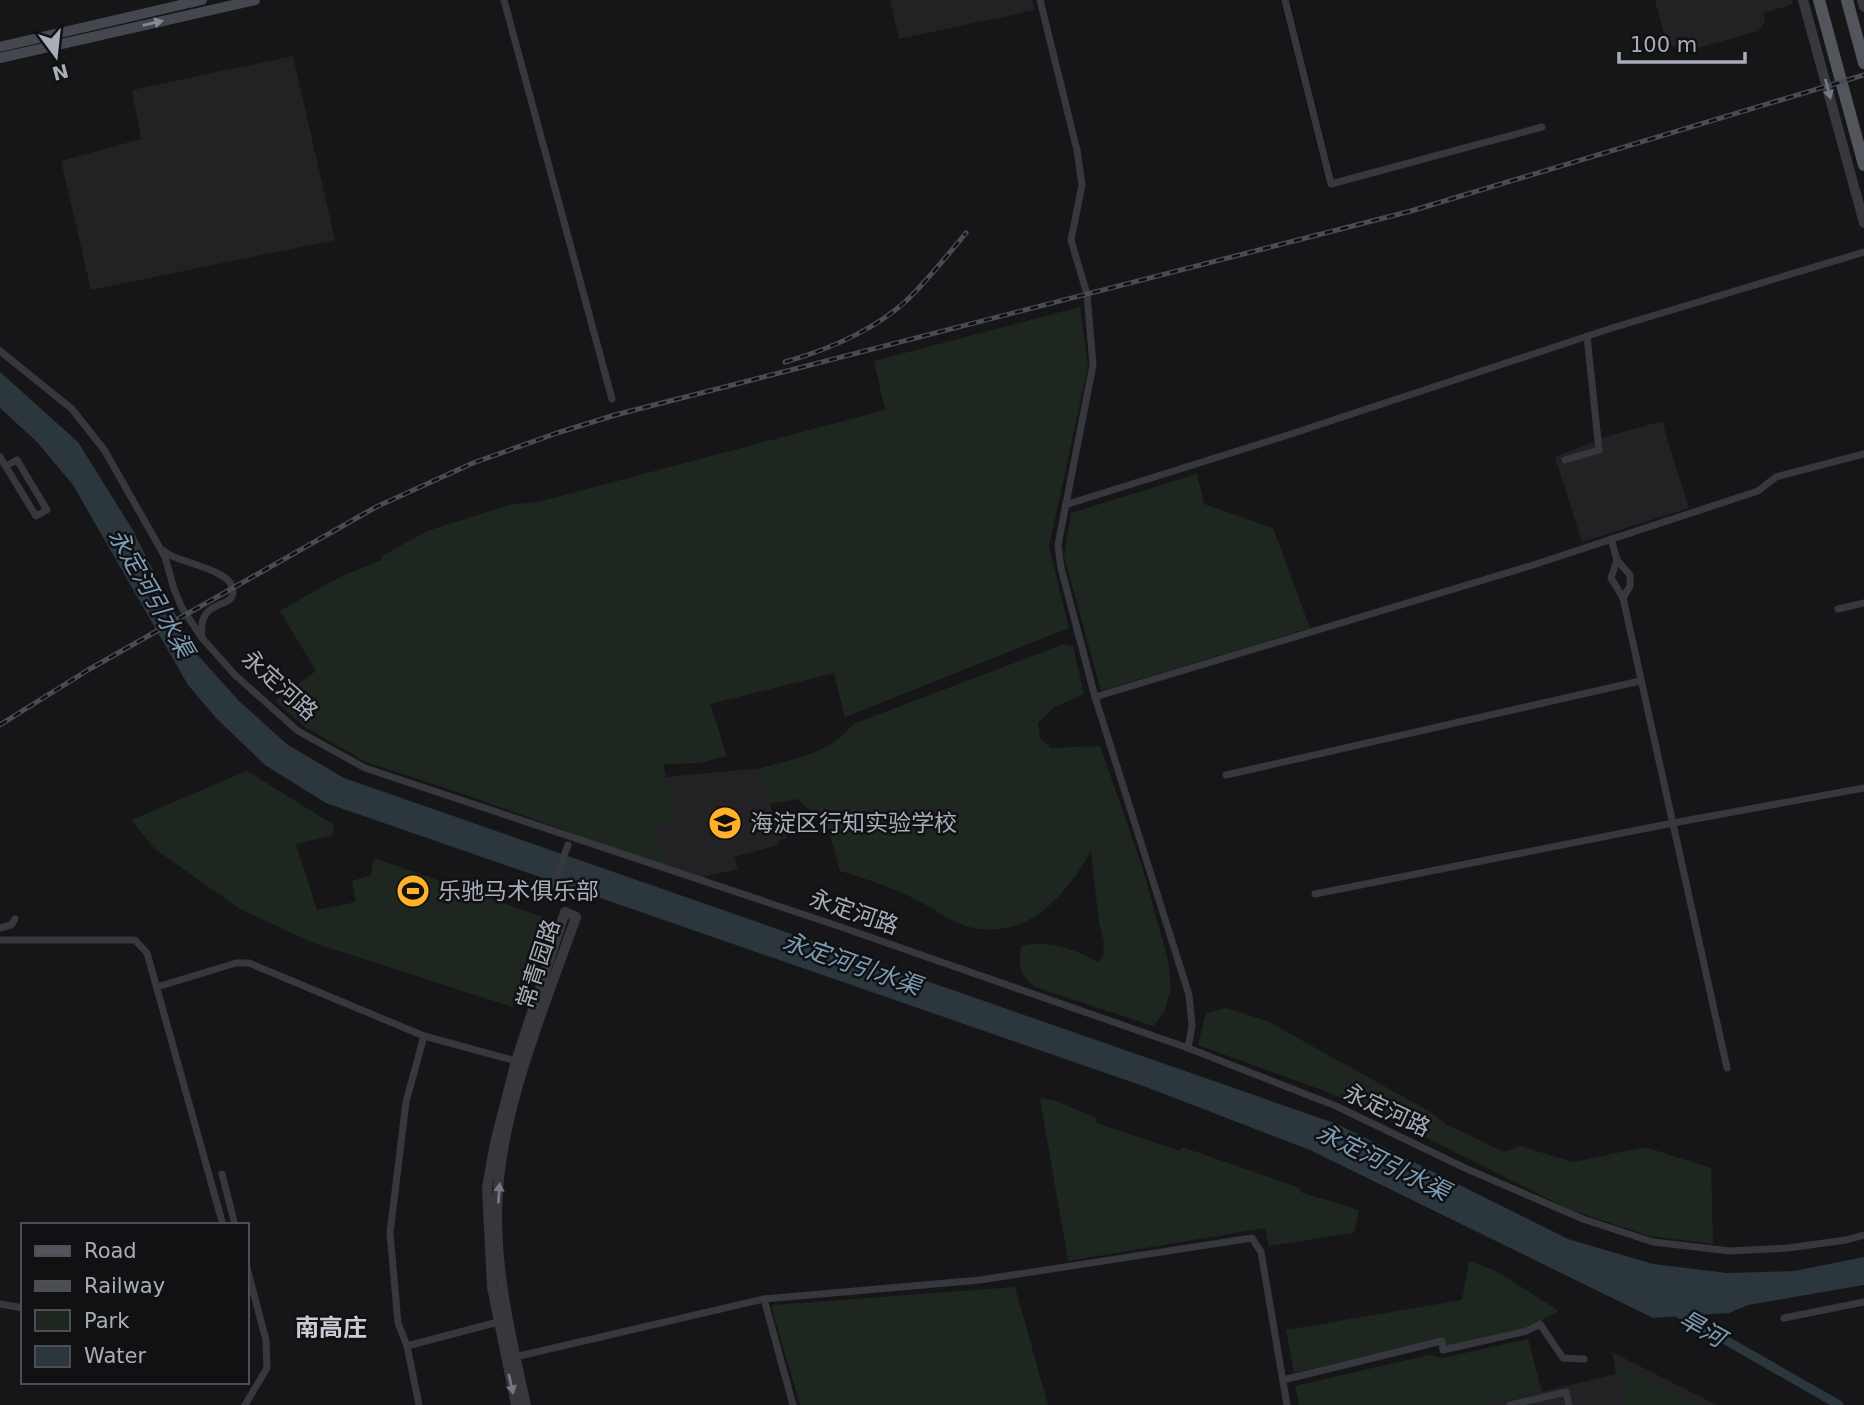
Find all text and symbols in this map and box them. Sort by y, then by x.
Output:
one-way arrow [142,17,164,28]
north arrow [21,21,91,91]
scale bar [1619,21,1745,65]
text: 100 m [1630,33,1697,57]
text: N [50,60,71,85]
one-way arrow [1823,79,1833,100]
water label: 永定河引水渠 [103,524,201,665]
street label: 永定河路 [237,645,323,725]
school or university icon: 海淀区行知实验学校 [706,804,744,842]
place label: 海淀区行知实验学校 [750,810,957,836]
sports icon: 乐驰马术俱乐部 [394,872,432,910]
place label: 乐驰马术俱乐部 [438,878,599,904]
street label: 永定河路 [806,885,902,939]
street label: 常青园路 [511,916,565,1012]
water label: 永定河引水渠 [779,927,927,1002]
street label: 永定河路 [1340,1079,1434,1141]
water label: 永定河引水渠 [1312,1118,1457,1207]
one-way arrow [493,1181,504,1203]
legend [21,1223,248,1384]
text: Road [84,1239,137,1263]
text: Railway [84,1274,165,1298]
water label: 旱河 [1674,1305,1733,1355]
text: Park [84,1309,130,1333]
district label: 南高庄 [295,1314,367,1342]
text: Water [84,1344,146,1368]
one-way arrow [506,1373,517,1395]

